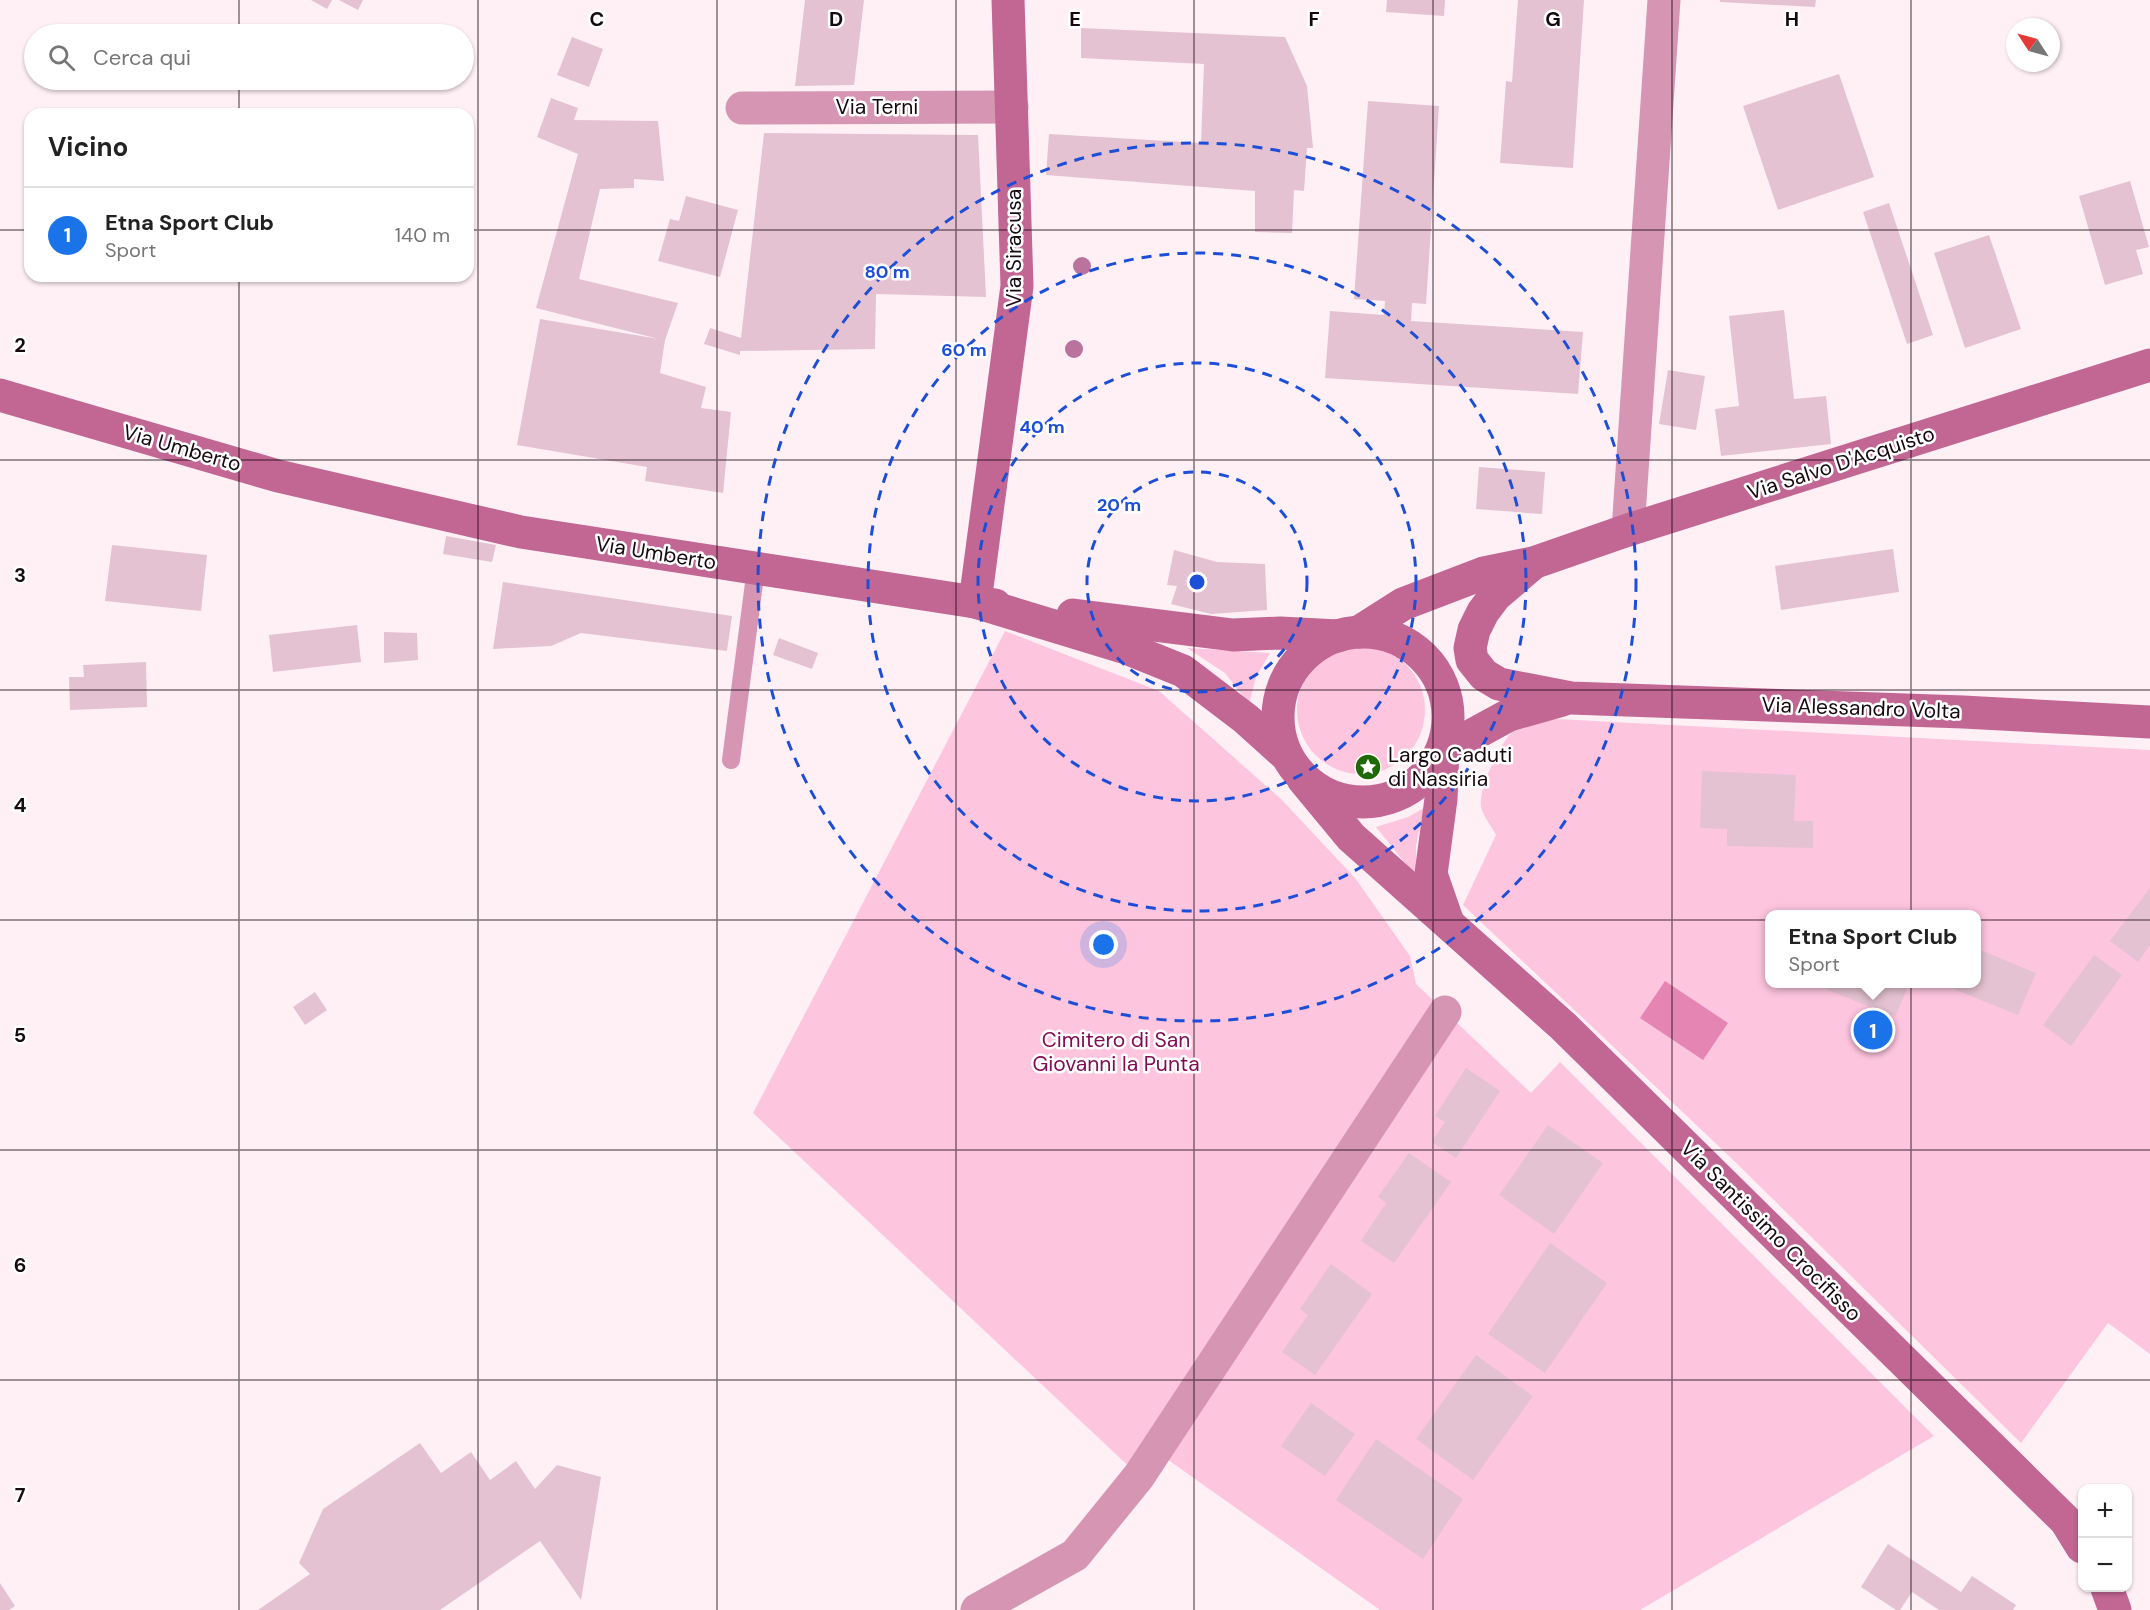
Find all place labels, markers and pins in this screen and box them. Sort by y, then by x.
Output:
centre of rings [1187,572,1207,592]
place label: Largo Caduti di Nassiria [1388,741,1512,793]
place icon: Largo Caduti di Nassiria [1353,752,1383,782]
pin: 1 [1854,1008,1892,1052]

